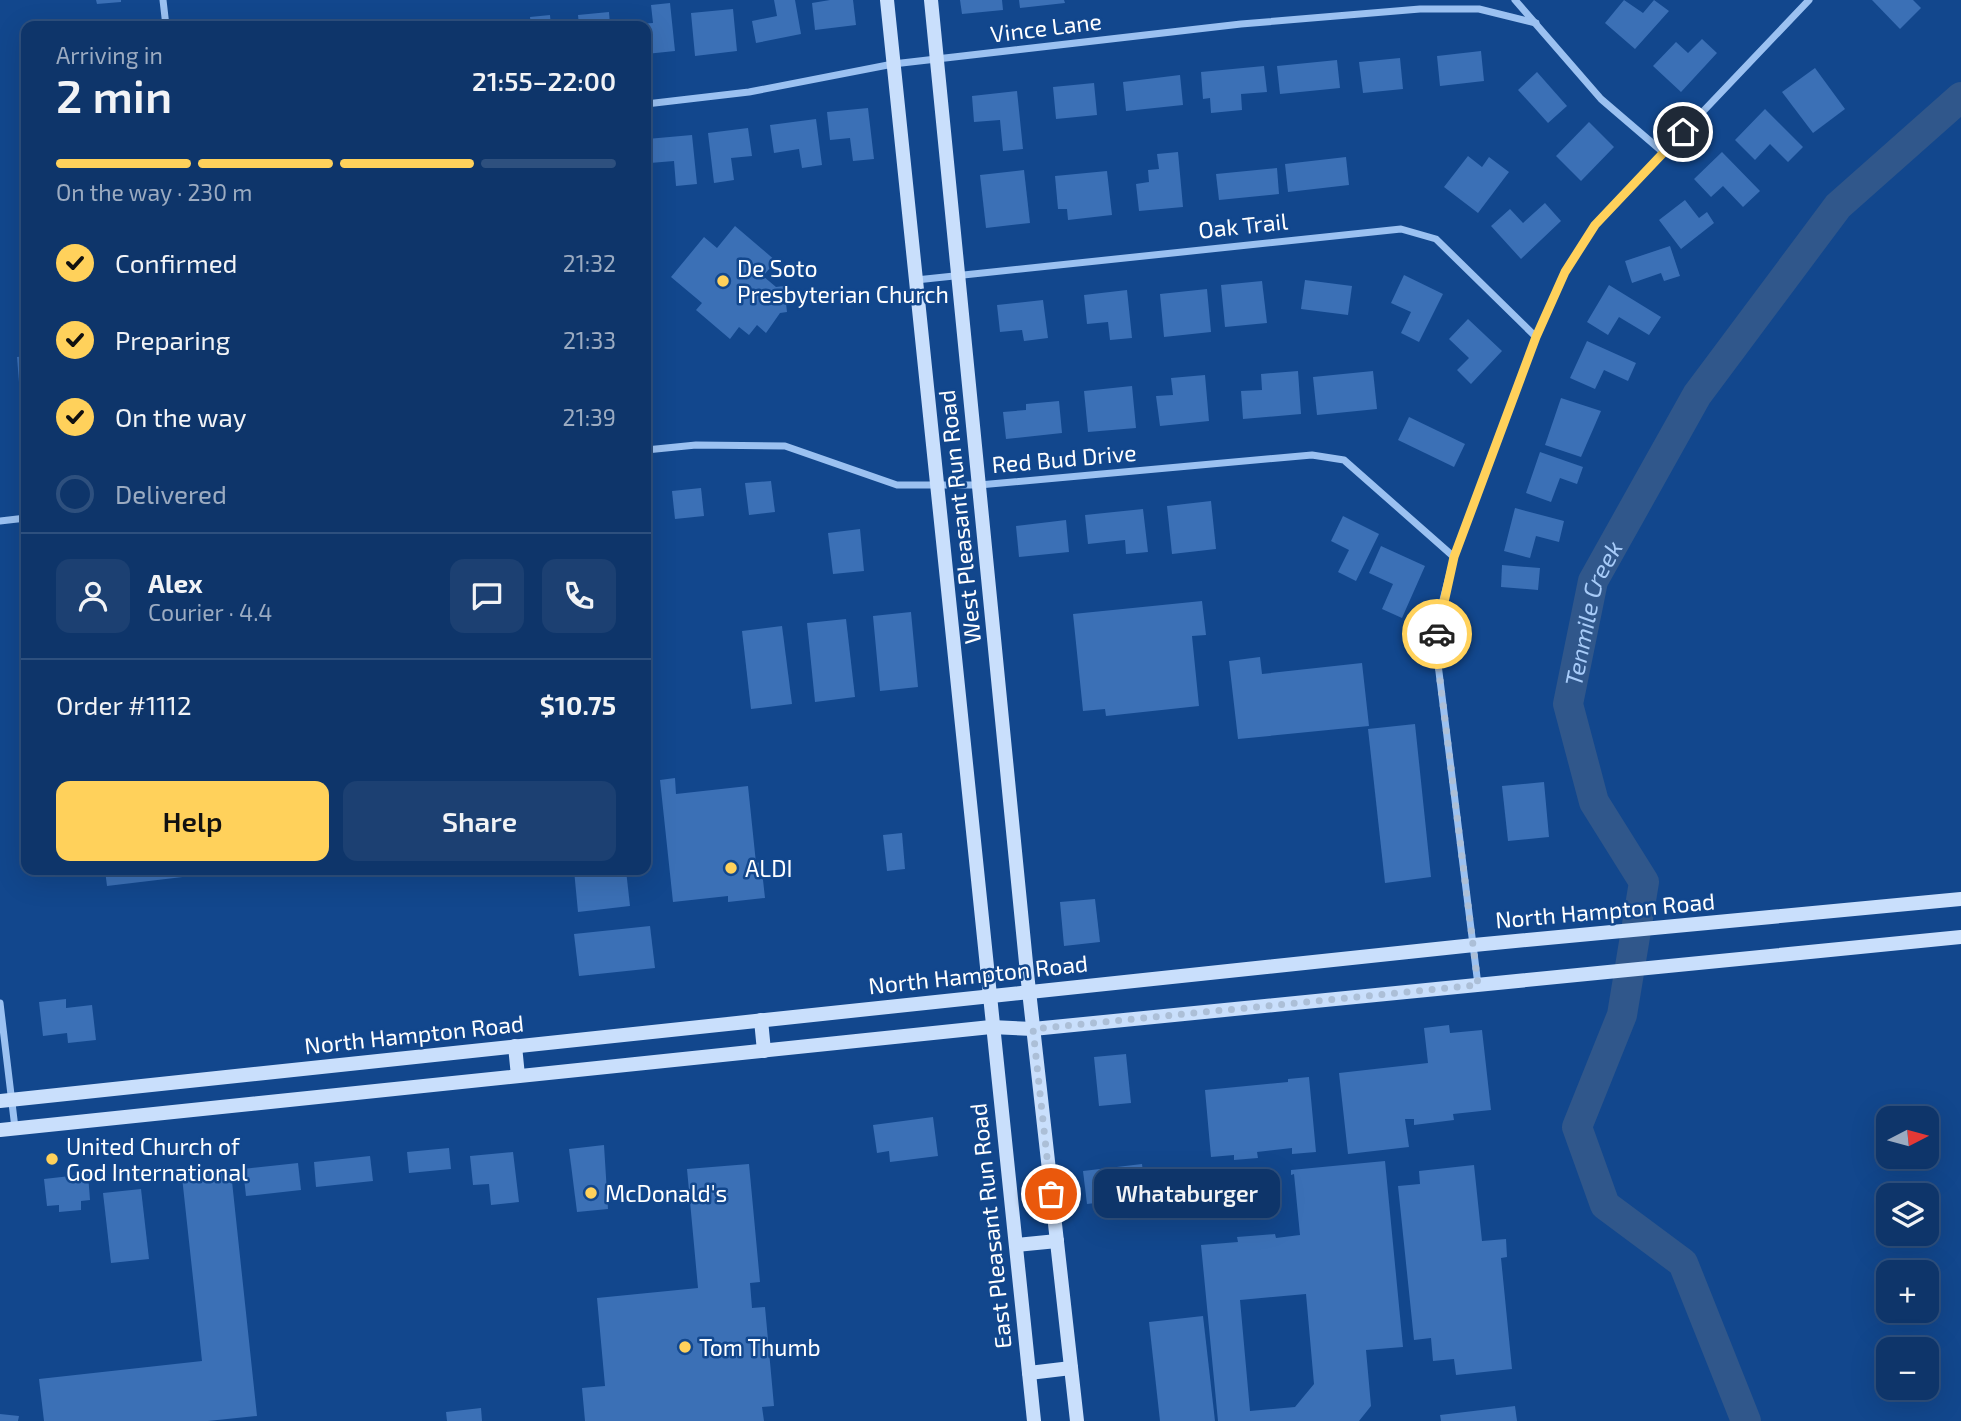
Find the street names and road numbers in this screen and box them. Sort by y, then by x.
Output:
street label: Vince Lane [989,6,1103,48]
street label: Oak Trail [1197,206,1289,244]
street label: West Pleasant Run Road [932,389,986,645]
street label: Red Bud Drive [991,438,1137,478]
street label: North Hampton Road [1494,886,1716,934]
street label: North Hampton Road [867,949,1089,999]
street label: North Hampton Road [303,1009,525,1059]
street label: East Pleasant Run Road [963,1102,1017,1350]

